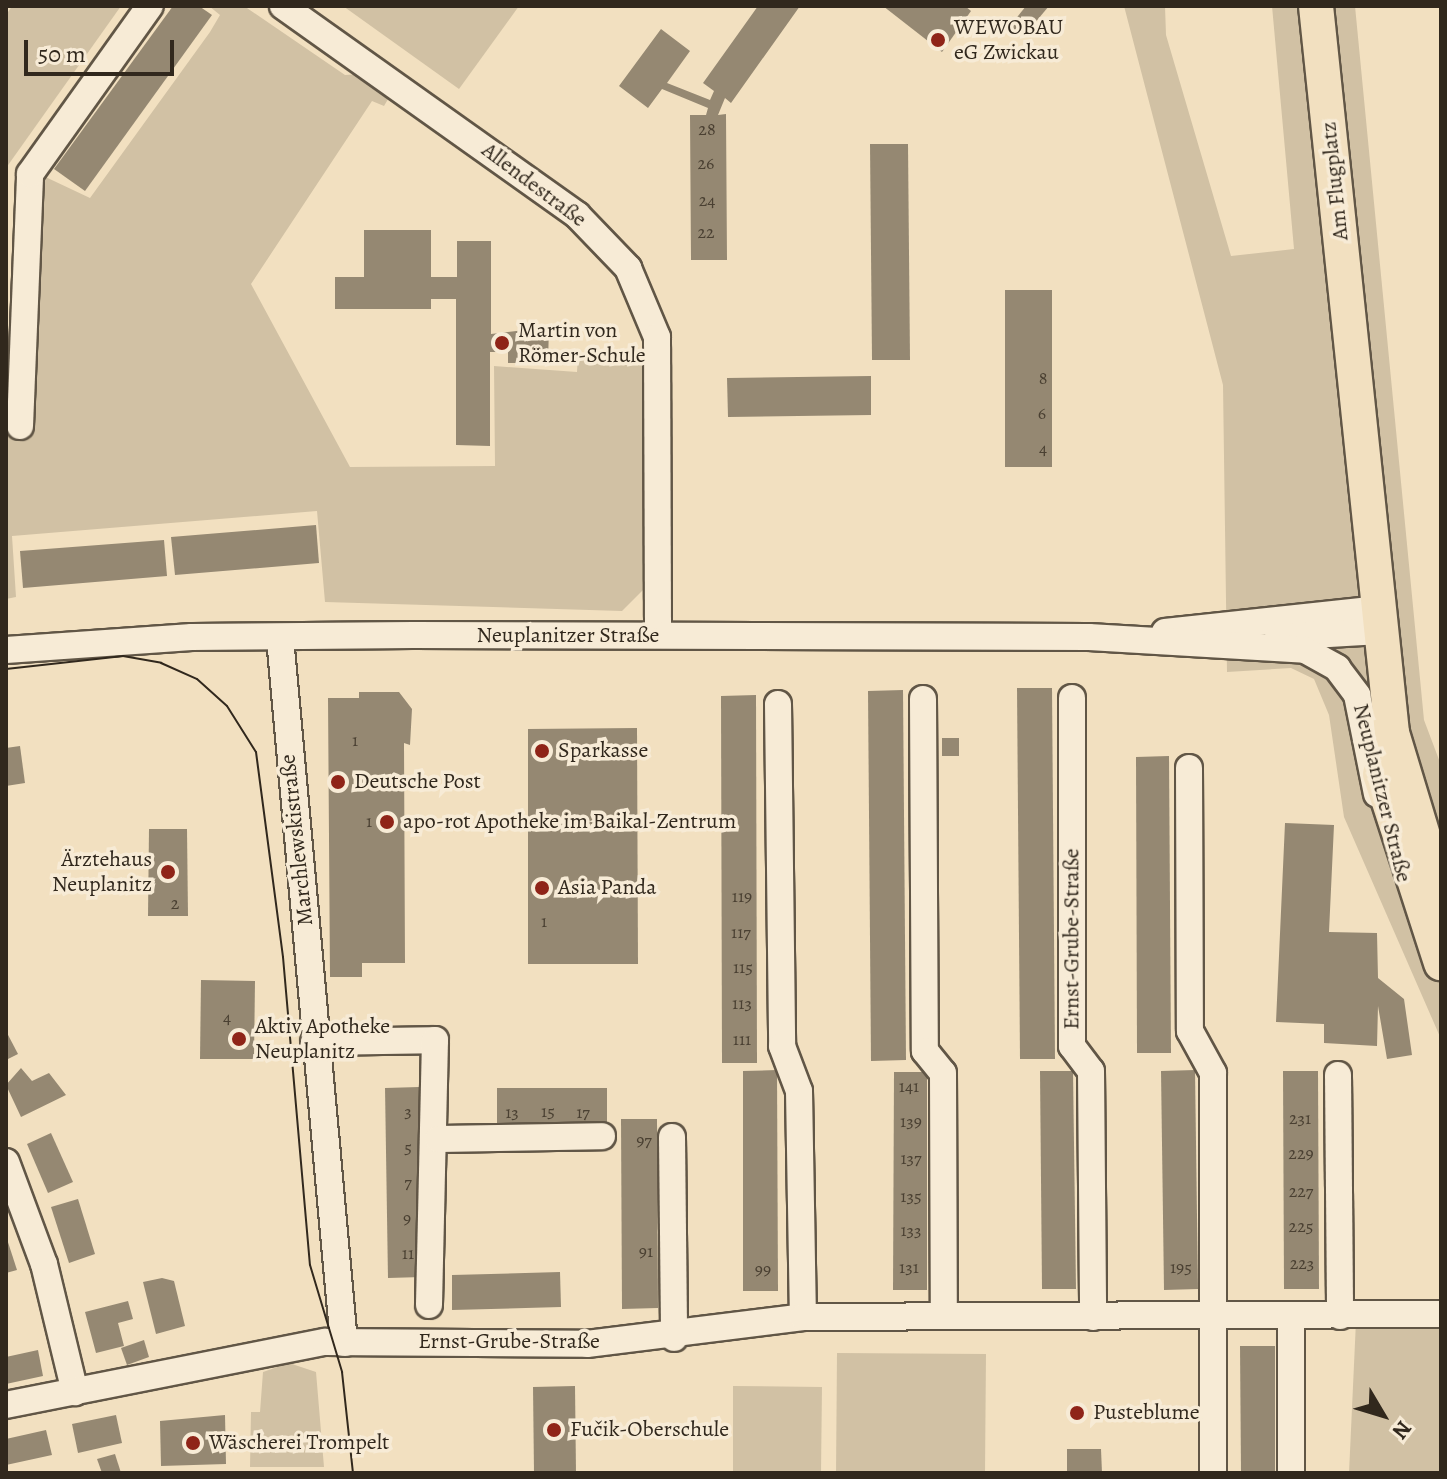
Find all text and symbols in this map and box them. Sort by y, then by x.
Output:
place label: WEWOBAU eG Zwickau [954,14,1063,66]
scale bar [28,24,178,74]
marker: WEWOBAU eG Zwickau [929,31,947,49]
text: 50 m [38,38,86,70]
house number: 28 [698,118,716,140]
street label: Am Flugplatz [1316,120,1354,242]
street label: Allendestraße [476,137,592,233]
house number: 26 [698,152,714,174]
house number: 24 [699,189,715,211]
house number: 22 [697,221,715,243]
place label: Martin von Römer-Schule [518,317,646,368]
marker: Martin von Römer-Schule [493,334,511,352]
house number: 8 [1039,367,1047,389]
house number: 6 [1038,402,1046,424]
house number: 4 [1039,437,1047,459]
street label: Neuplanitzer Straße [477,623,659,649]
street label: Neuplanitzer Straße [1347,701,1417,885]
house number: 1 [352,729,358,751]
place label: Sparkasse [558,738,648,764]
marker: Sparkasse [533,742,551,760]
street label: Marchlewskistraße [275,753,319,927]
place label: Deutsche Post [354,769,481,795]
marker: Deutsche Post [329,773,347,791]
place label: apo-rot Apotheke im Baikal-Zentrum [403,809,736,835]
house number: 1 [366,810,372,832]
marker: apo-rot Apotheke im Baikal-Zentrum [378,813,396,831]
place label: Ärztehaus Neuplanitz [52,846,152,898]
street label: Ernst-Grube-Straße [1059,848,1085,1030]
marker: Ärztehaus Neuplanitz [159,863,177,881]
place label: Asia Panda [558,875,657,901]
marker: Asia Panda [533,879,551,897]
house number: 119 [732,885,752,907]
house number: 2 [171,892,179,914]
house number: 1 [541,910,547,932]
house number: 117 [731,921,751,943]
house number: 115 [733,956,753,978]
house number: 113 [732,992,752,1014]
house number: 4 [223,1006,231,1028]
place label: Aktiv Apotheke Neuplanitz [255,1013,390,1064]
house number: 111 [733,1028,751,1050]
marker: Aktiv Apotheke Neuplanitz [230,1030,248,1048]
house number: 141 [899,1075,919,1097]
house number: 3 [404,1100,412,1122]
house number: 15 [541,1100,555,1122]
house number: 13 [505,1101,519,1123]
house number: 17 [576,1101,590,1123]
house number: 231 [1289,1107,1311,1129]
house number: 139 [900,1110,922,1132]
house number: 97 [636,1129,652,1151]
house number: 5 [404,1136,412,1158]
house number: 229 [1288,1142,1314,1164]
house number: 137 [900,1147,922,1169]
house number: 7 [404,1171,412,1193]
house number: 227 [1289,1180,1313,1202]
house number: 135 [900,1185,922,1207]
house number: 9 [403,1207,411,1229]
house number: 225 [1289,1215,1313,1237]
house number: 133 [900,1219,922,1241]
house number: 91 [639,1240,653,1262]
house number: 11 [402,1242,414,1264]
house number: 223 [1290,1252,1314,1274]
house number: 131 [899,1256,919,1278]
house number: 195 [1170,1256,1192,1278]
house number: 99 [755,1258,771,1280]
street label: Ernst-Grube-Straße [418,1329,600,1355]
north arrow [1343,1375,1423,1455]
place label: Pusteblume [1093,1400,1200,1426]
marker: Pusteblume [1068,1404,1086,1422]
text: N [1385,1414,1419,1445]
place label: Fučik-Oberschule [570,1417,729,1443]
marker: Fučik-Oberschule [545,1421,563,1439]
place label: Wäscherei Trompelt [209,1430,389,1456]
marker: Wäscherei Trompelt [184,1434,202,1452]

